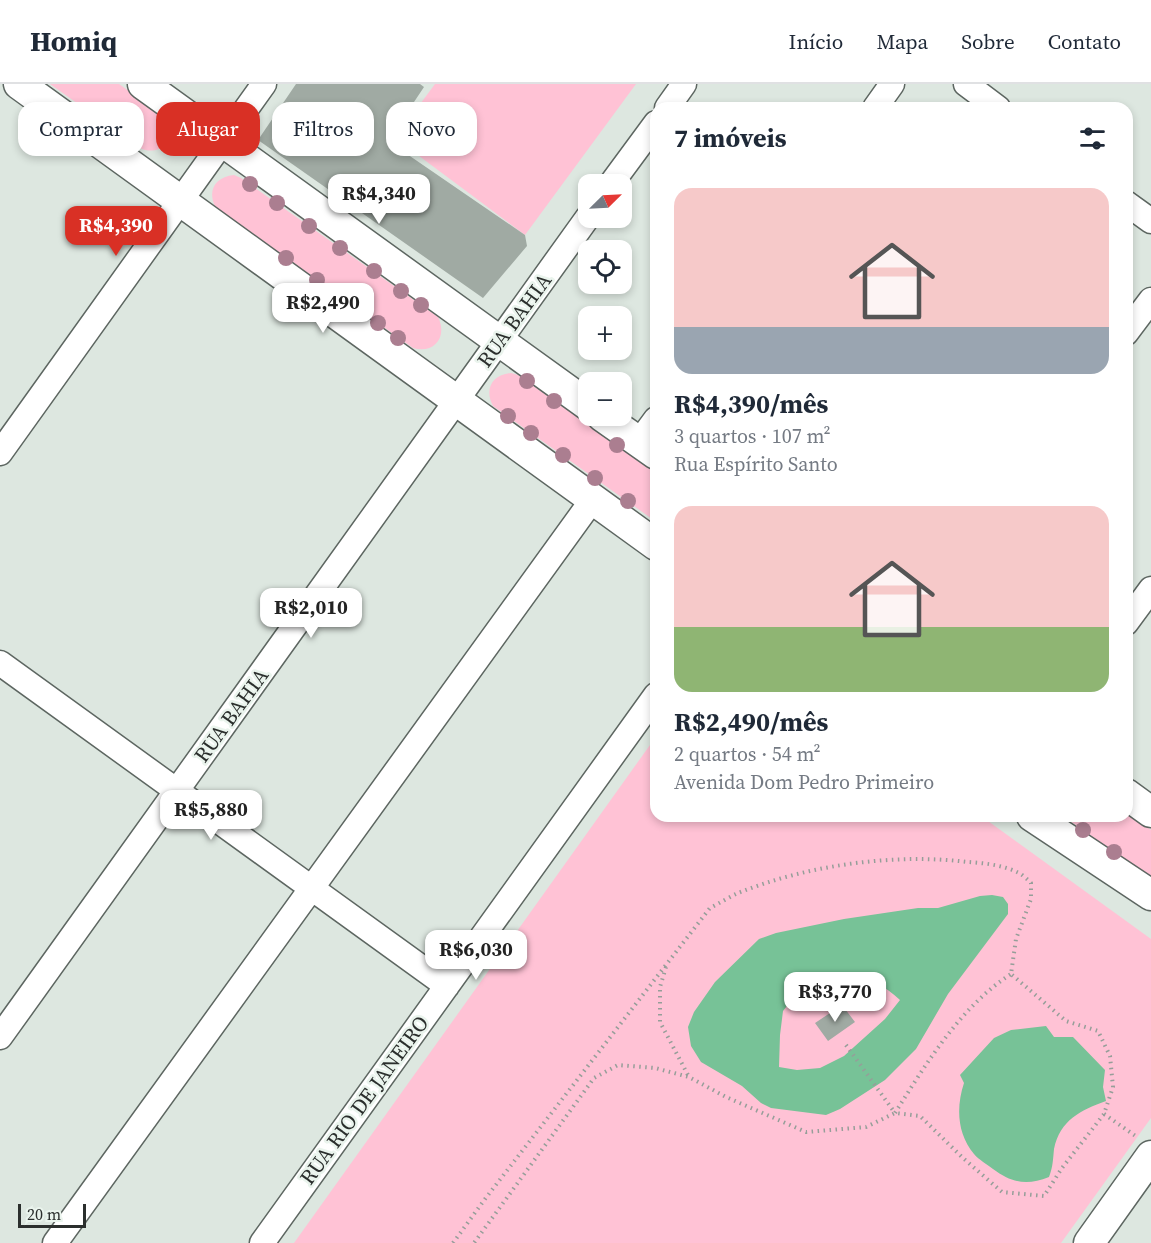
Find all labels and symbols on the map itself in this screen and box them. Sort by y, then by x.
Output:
pin: R$4,340 [324,174,434,225]
north arrow [578,174,632,228]
pin: R$4,390 [61,206,171,257]
street label: RUA BAHIA [470,267,558,373]
pin: R$2,490 [268,283,378,334]
pin: R$2,010 [256,588,366,639]
street label: RUA BAHIA [187,662,275,768]
pin: R$5,880 [156,790,266,841]
pin: R$6,030 [421,930,531,981]
pin: R$3,770 [780,972,890,1023]
street label: RUA RIO DE JANEIRO [293,1010,435,1190]
scale bar [18,1201,86,1228]

